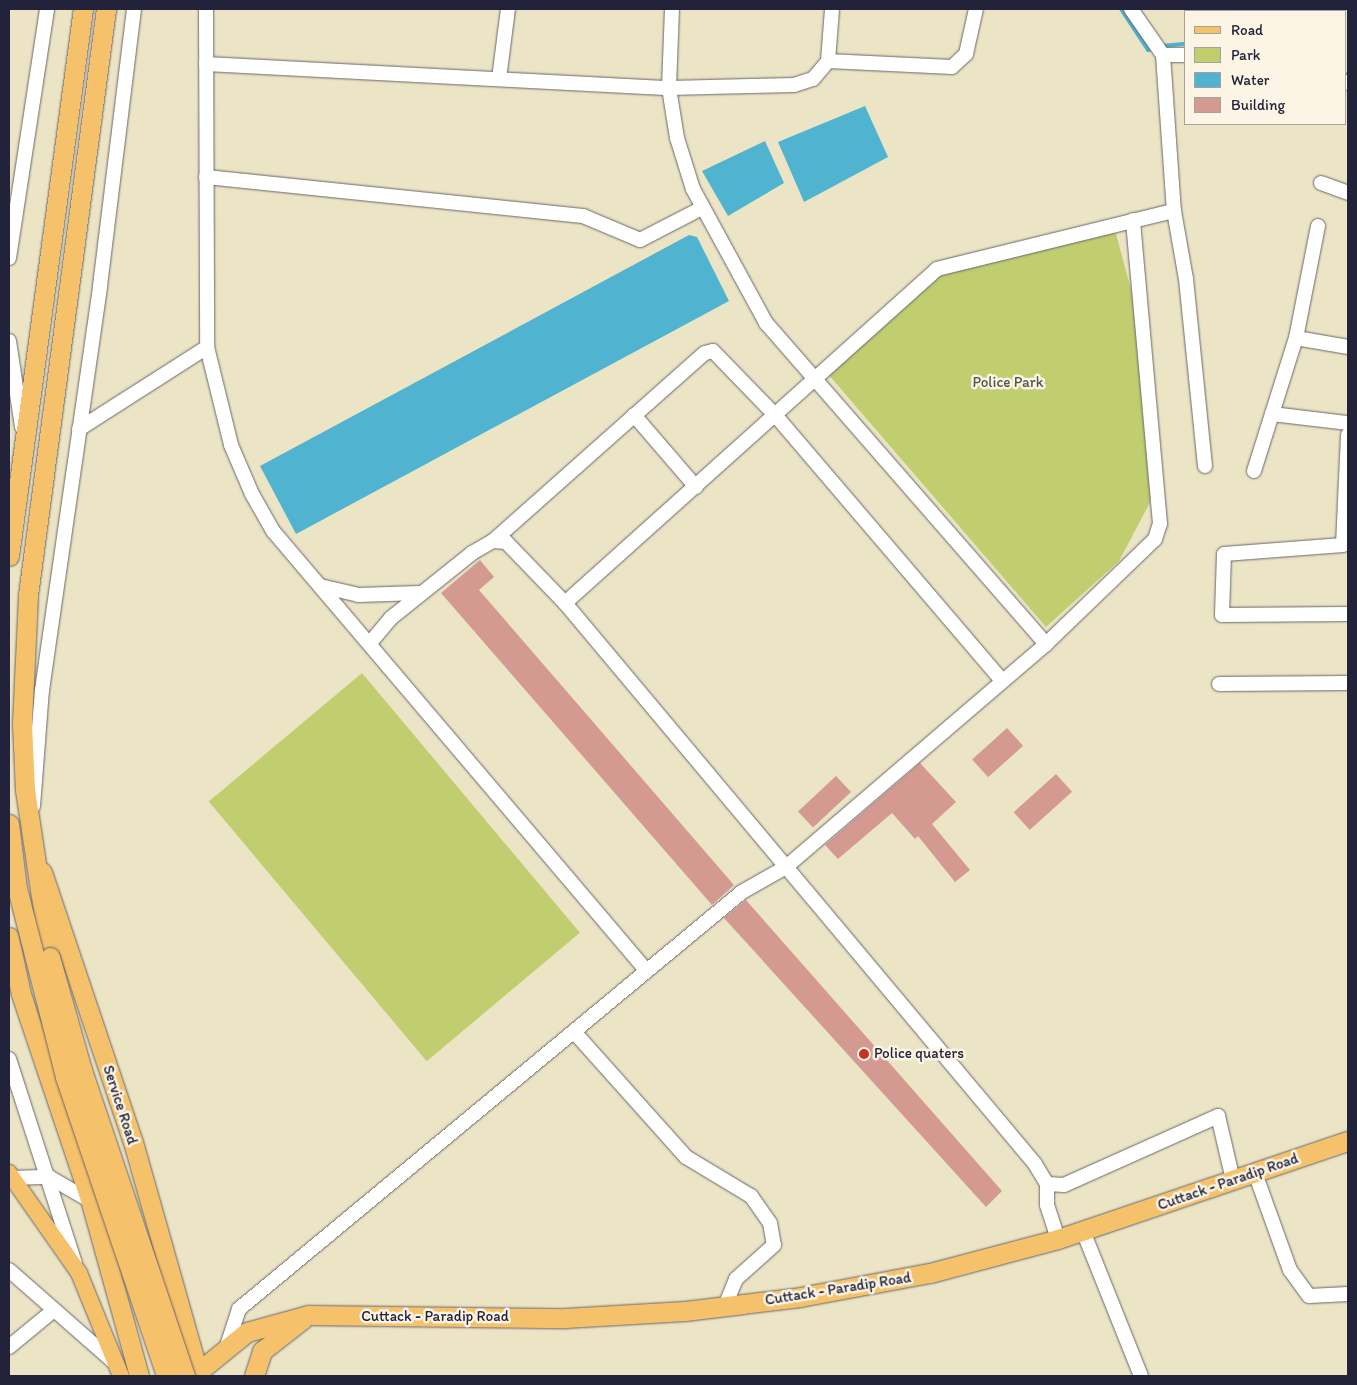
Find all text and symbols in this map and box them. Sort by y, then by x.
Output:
legend [1184,10,1347,125]
text: Road [1231,21,1263,39]
text: Park [1231,46,1261,64]
text: Water [1231,71,1269,89]
text: Building [1231,96,1285,114]
park label: Police Park [973,374,1043,392]
place label: Police quaters [874,1045,964,1063]
marker: Police quaters [858,1048,870,1060]
street label: Service Road [99,1063,141,1147]
street label: Cuttack - Paradip Road [1155,1149,1301,1215]
street label: Cuttack - Paradip Road [764,1269,912,1309]
street label: Cuttack - Paradip Road [361,1308,509,1326]

